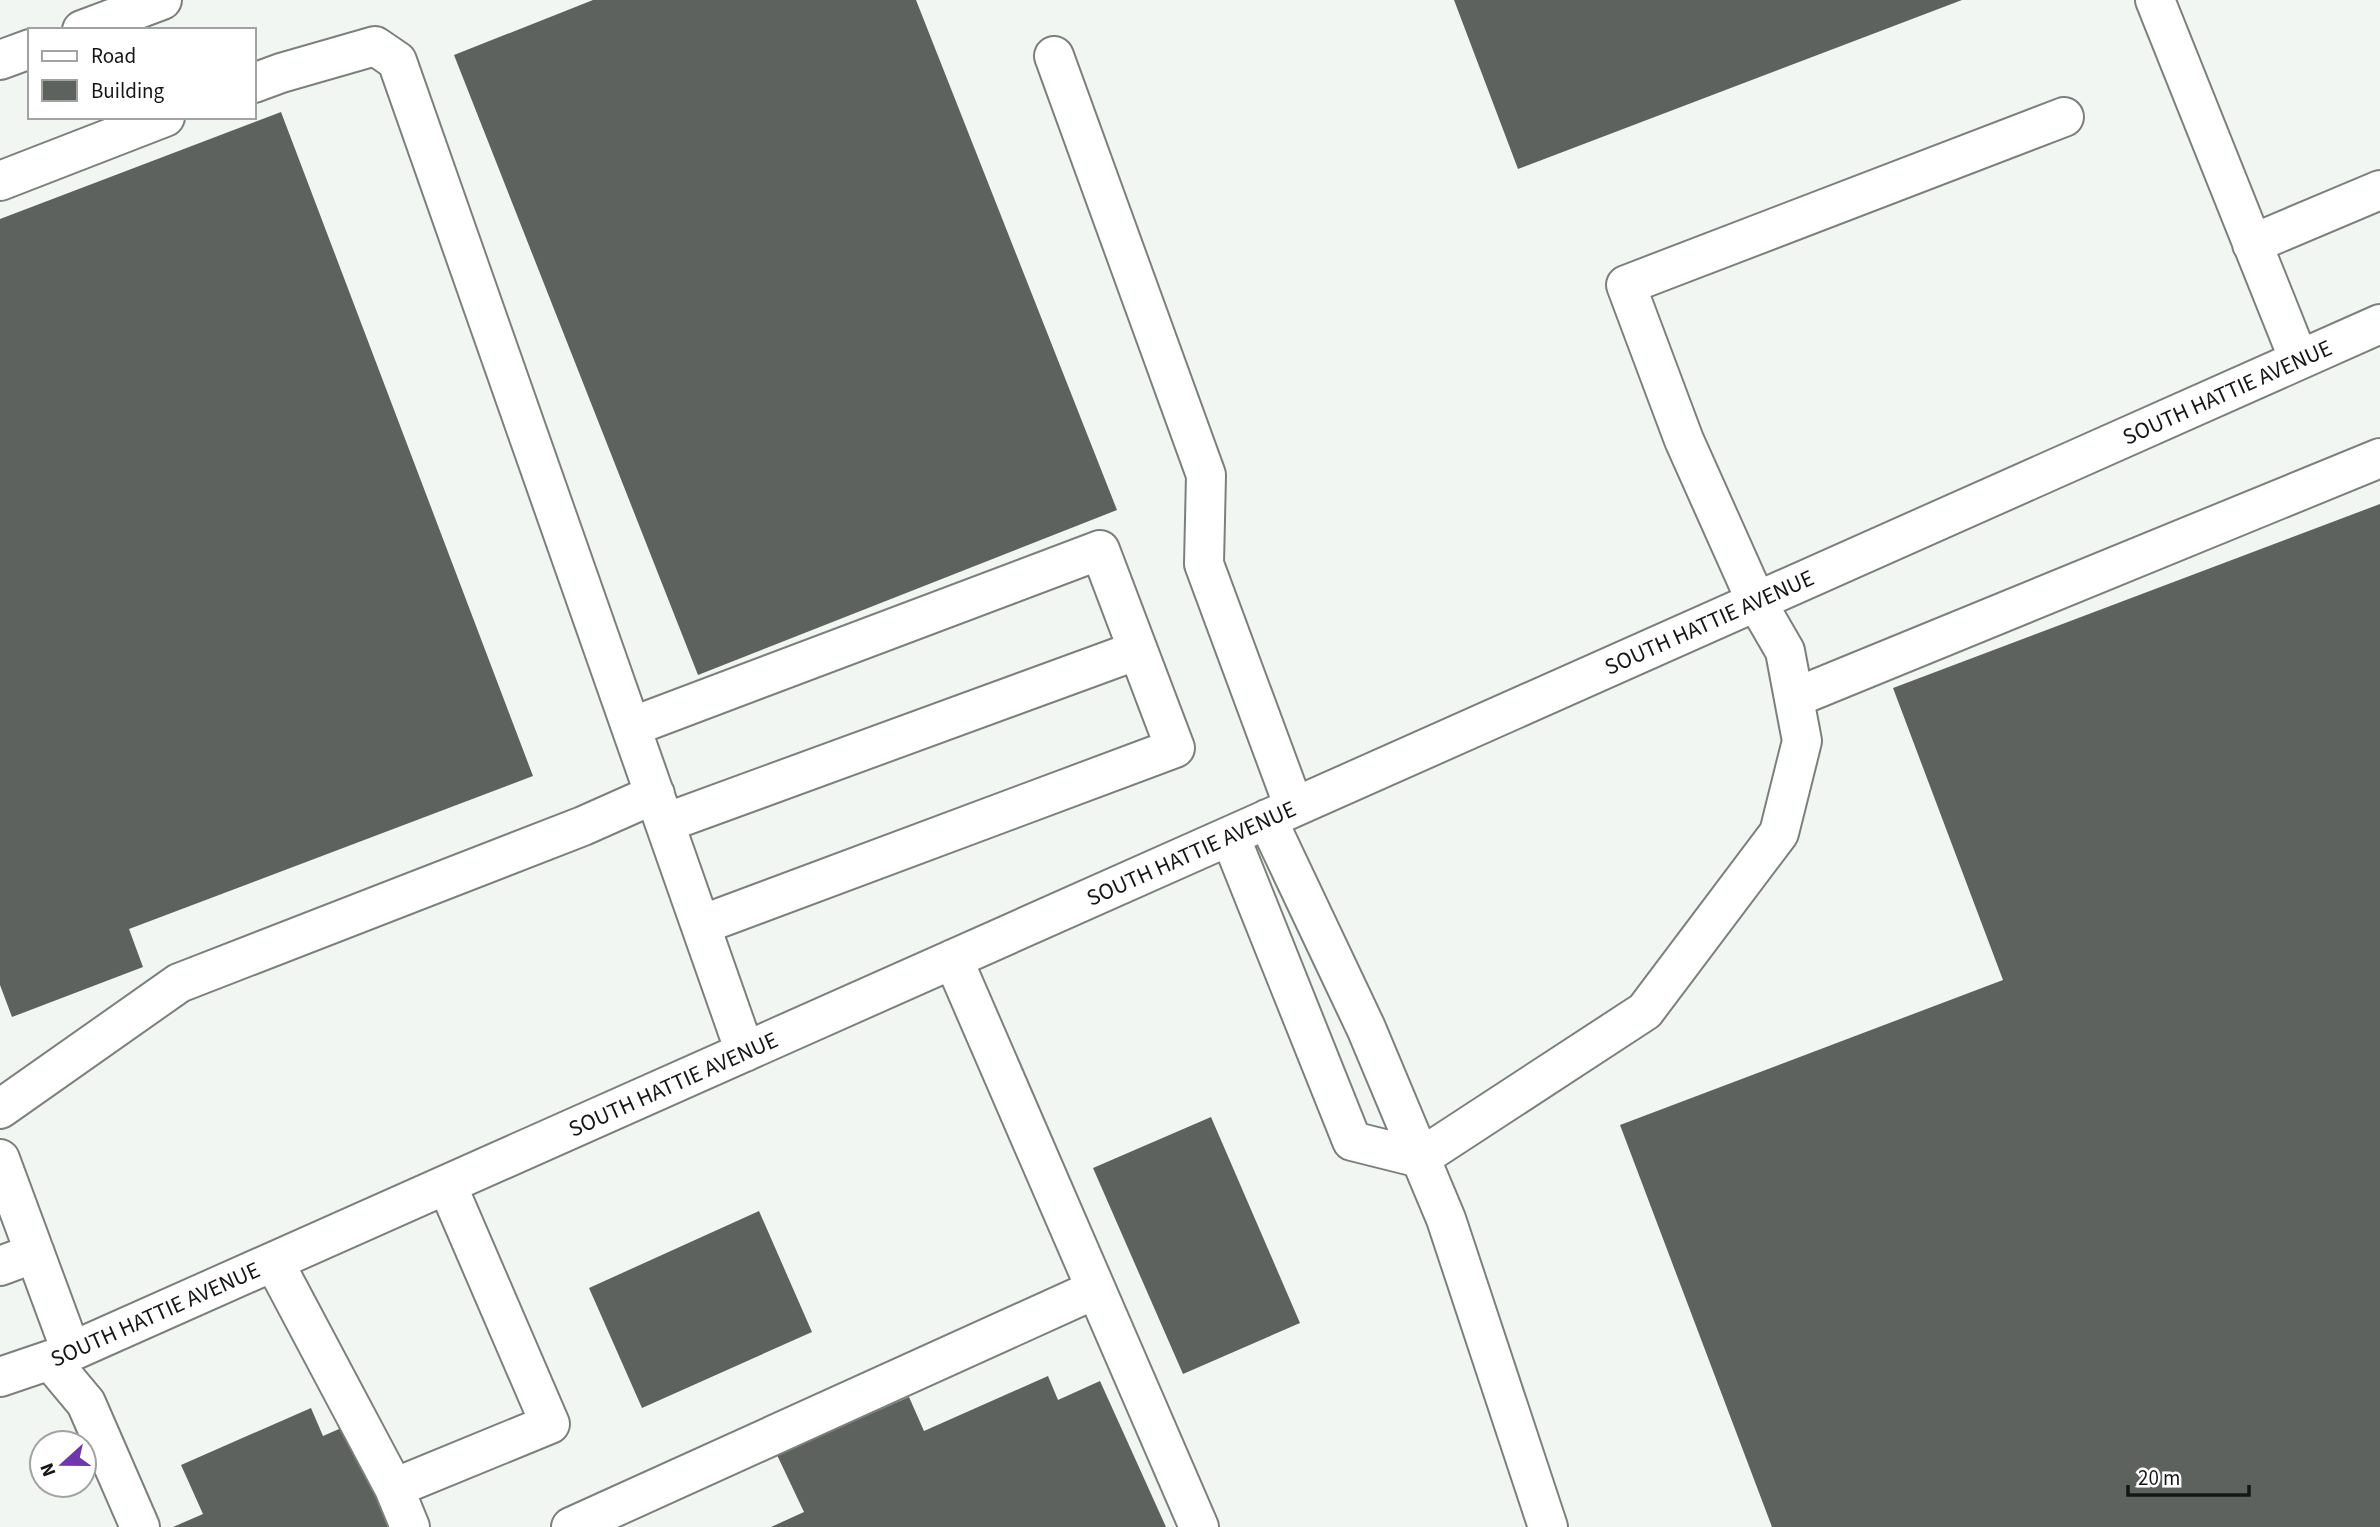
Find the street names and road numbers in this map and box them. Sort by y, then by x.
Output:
street label: SOUTH HATTIE AVENUE [2117,331,2337,453]
street label: SOUTH HATTIE AVENUE [1599,561,1819,683]
street label: SOUTH HATTIE AVENUE [1081,792,1301,914]
street label: SOUTH HATTIE AVENUE [563,1023,783,1145]
street label: SOUTH HATTIE AVENUE [45,1253,265,1375]

